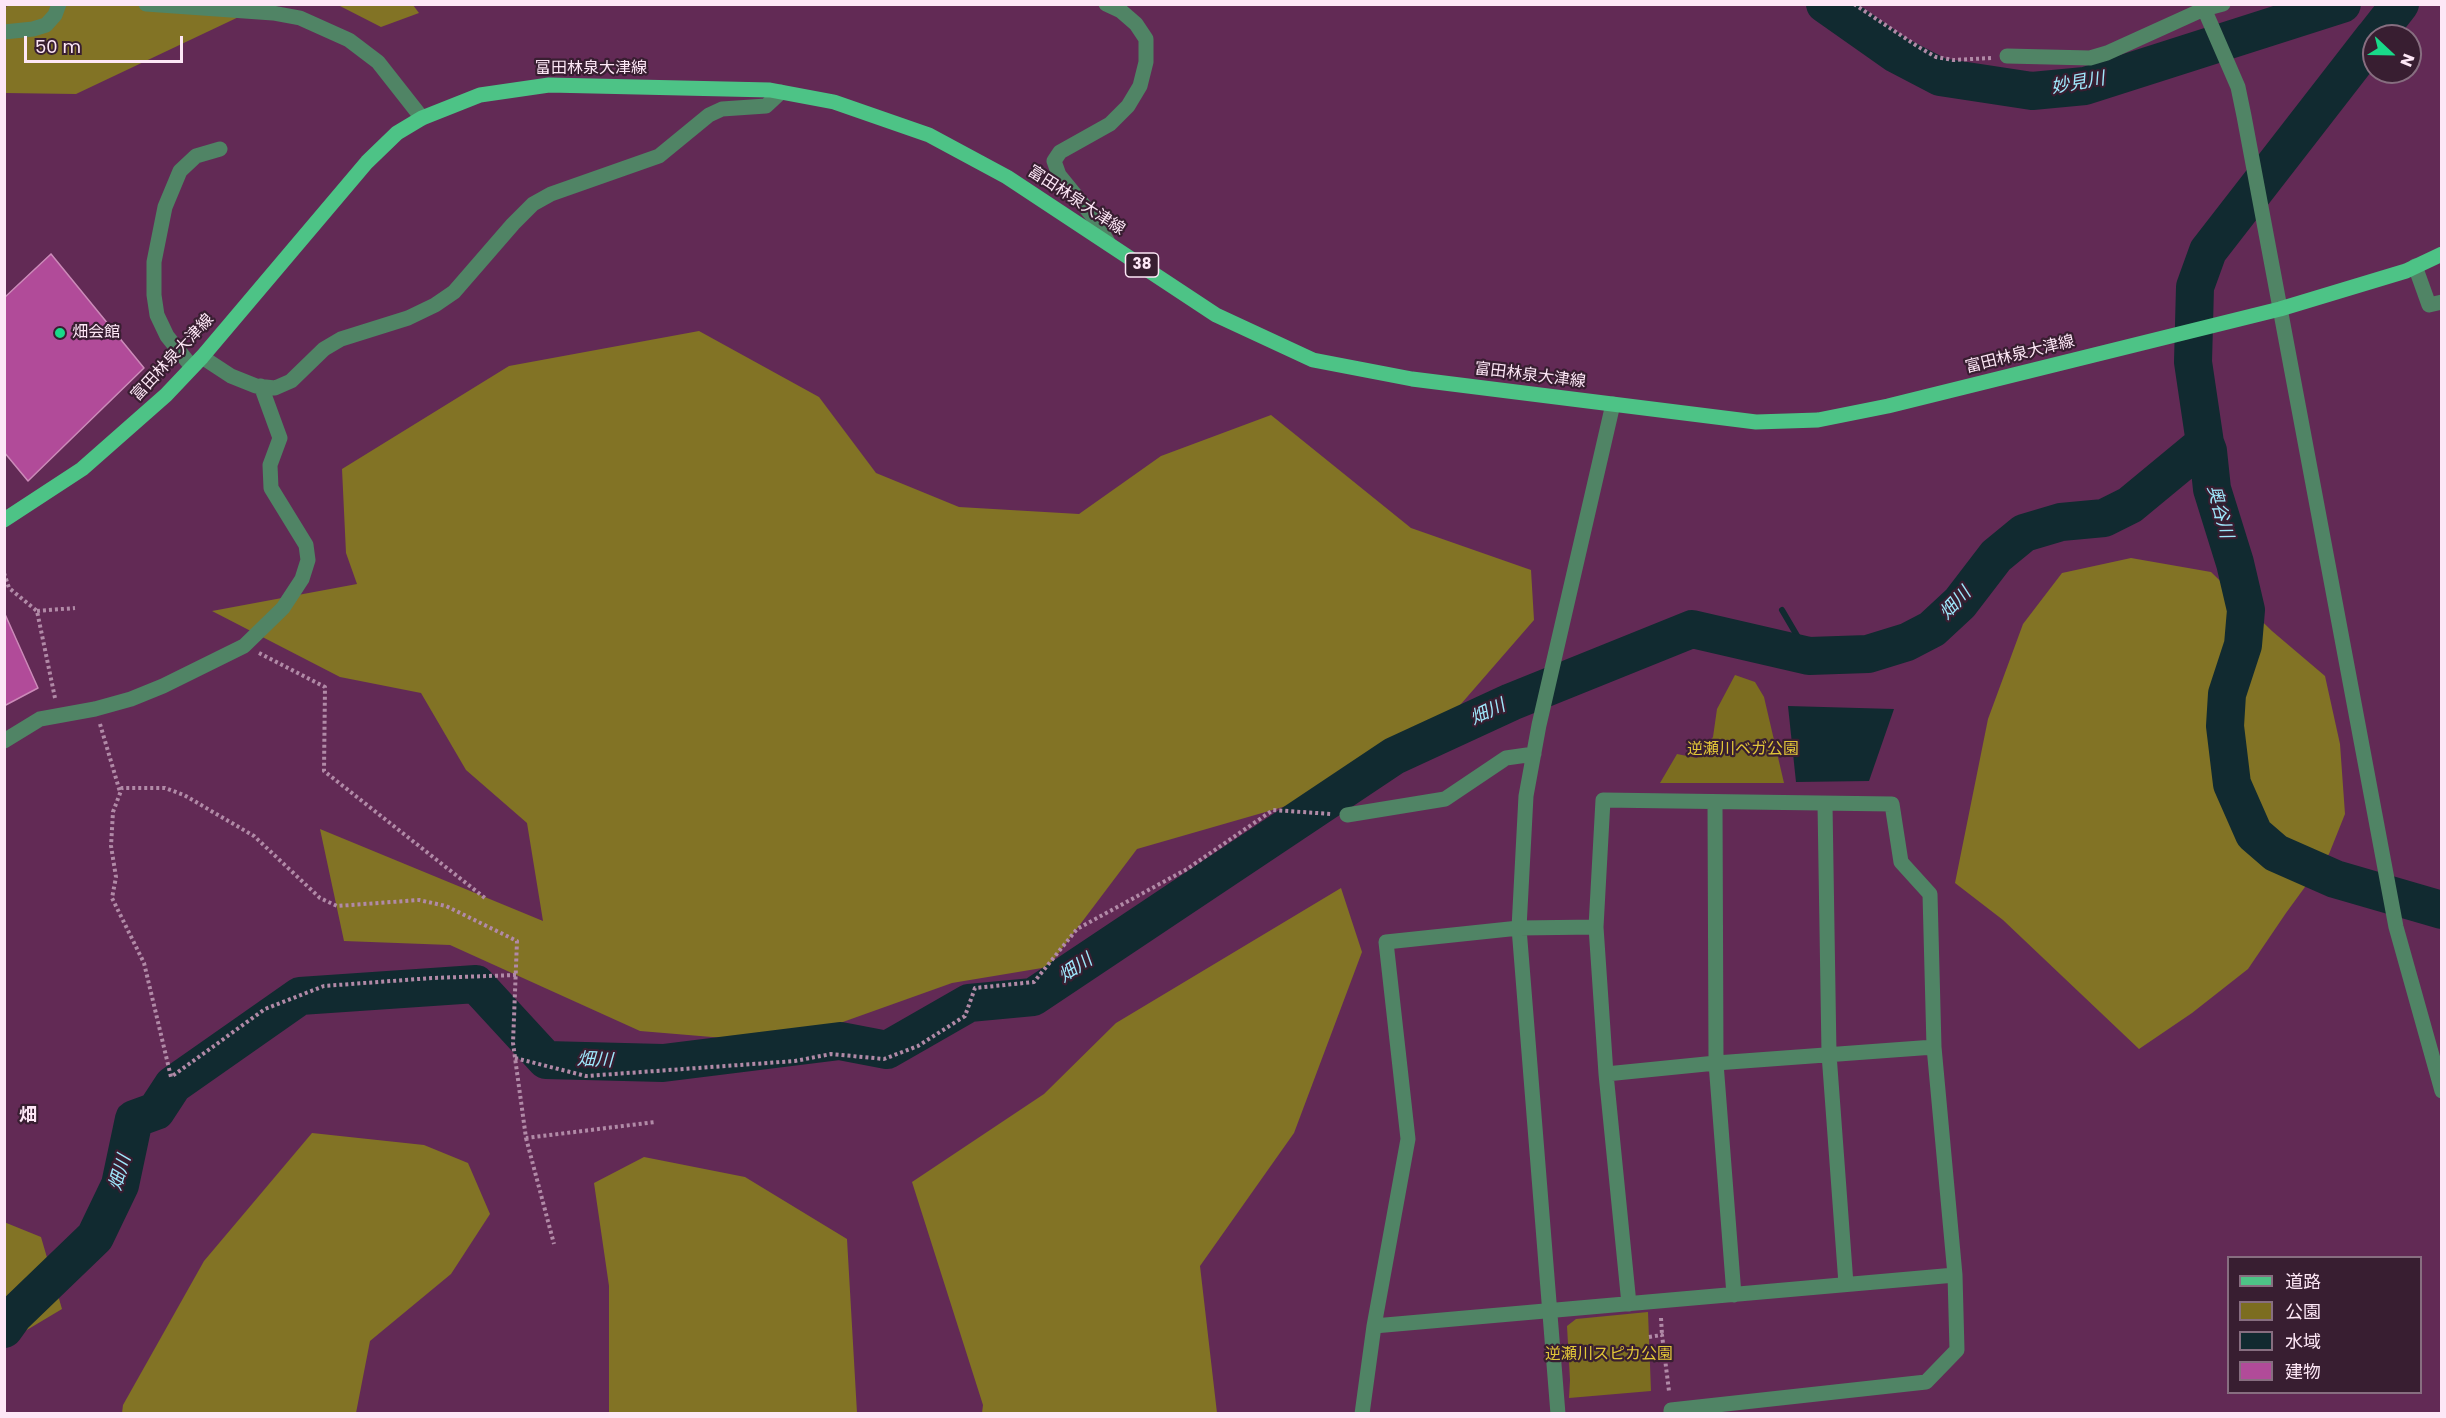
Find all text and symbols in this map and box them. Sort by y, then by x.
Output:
scale bar [27,24,186,62]
north arrow [2362,24,2422,84]
text: 50 m [35,34,81,59]
text: N [2394,50,2420,70]
street label: 富田林泉大津線 [535,59,647,79]
water label: 妙見川 [2050,69,2106,99]
street label: 富田林泉大津線 [1024,162,1128,240]
road number: 38 [1126,253,1158,277]
street label: 富田林泉大津線 [128,310,218,406]
place label: 畑会館 [72,323,120,343]
marker: 畑会館 [53,326,67,340]
street label: 富田林泉大津線 [1963,332,2077,378]
street label: 富田林泉大津線 [1473,360,1587,392]
water label: 奥谷川 [2202,483,2236,541]
water label: 畑川 [1936,583,1976,625]
water label: 畑川 [1467,696,1509,730]
park label: 逆瀬川ベガ公園 [1687,740,1799,760]
water label: 畑川 [1055,950,1097,988]
water label: 畑川 [577,1050,613,1072]
district label: 畑 [19,1105,37,1127]
water label: 畑川 [106,1153,136,1193]
legend [2227,1256,2422,1394]
text: 道路 [2285,1269,2321,1294]
text: 公園 [2285,1299,2321,1324]
text: 水域 [2285,1329,2321,1354]
park label: 逆瀬川スピカ公園 [1545,1345,1673,1365]
text: 建物 [2285,1359,2321,1384]

